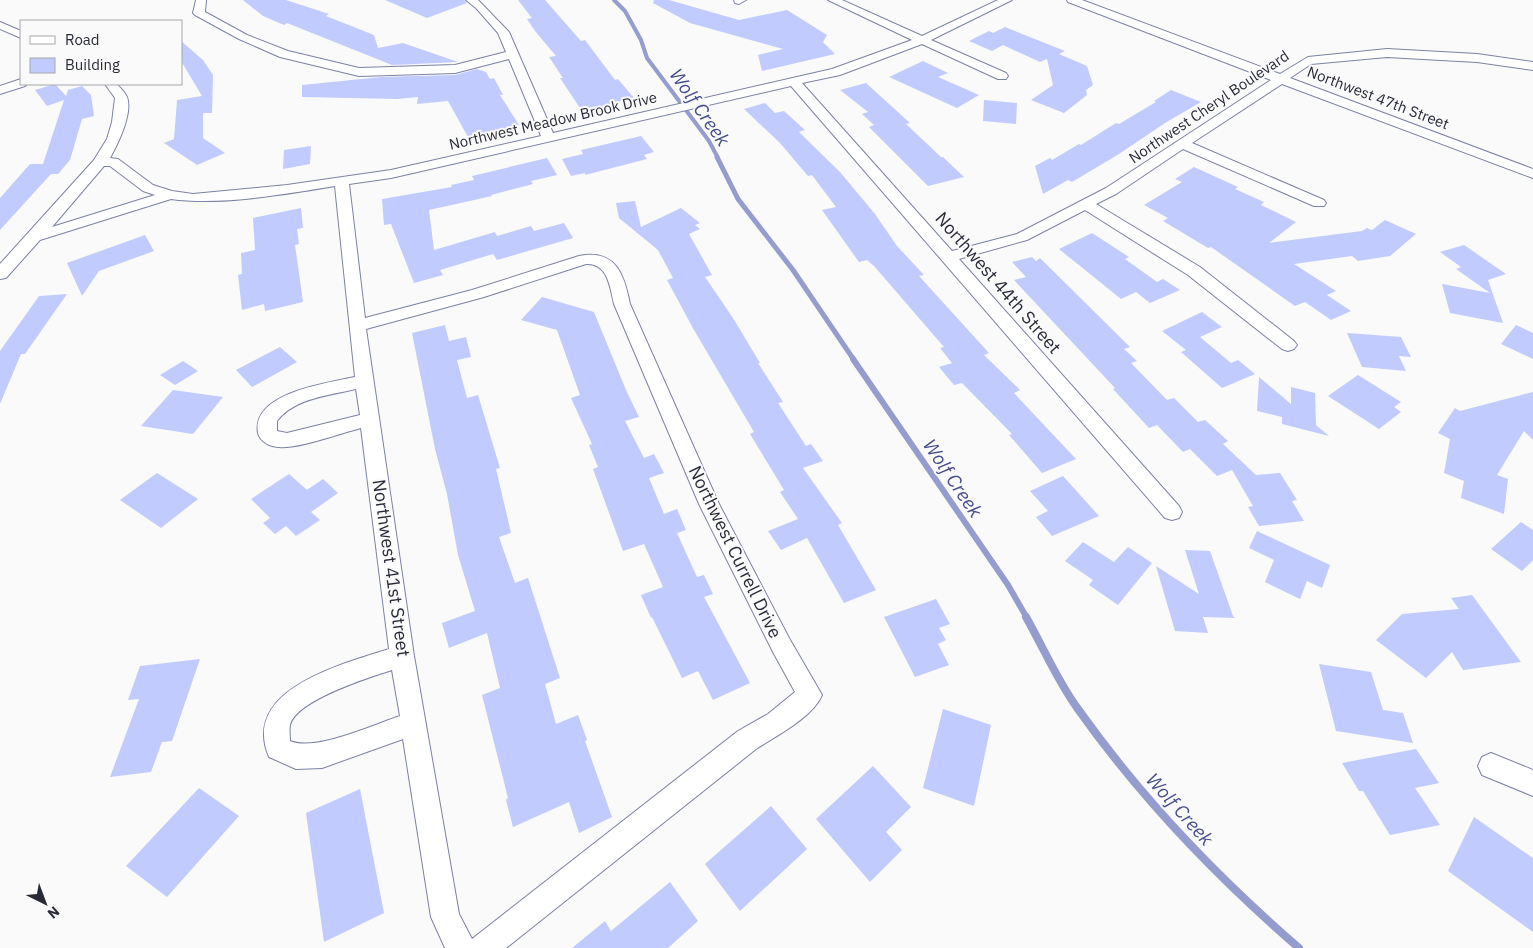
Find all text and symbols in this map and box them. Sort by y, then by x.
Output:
legend [20,20,182,85]
text: Road [65,30,100,49]
street label: Northwest Cheryl Boulevard [1125,46,1292,167]
text: Building [65,55,120,74]
street label: Northwest 47th Street [1305,62,1452,133]
water label: Wolf Creek [665,63,736,151]
street label: Northwest Meadow Brook Drive [447,87,659,154]
street label: Northwest 44th Street [930,207,1066,358]
water label: Wolf Creek [918,434,989,523]
street label: Northwest Currell Drive [684,462,787,642]
street label: Northwest 41st Street [368,478,415,658]
water label: Wolf Creek [1141,768,1220,851]
north arrow [20,878,70,928]
text: N [44,903,63,923]

